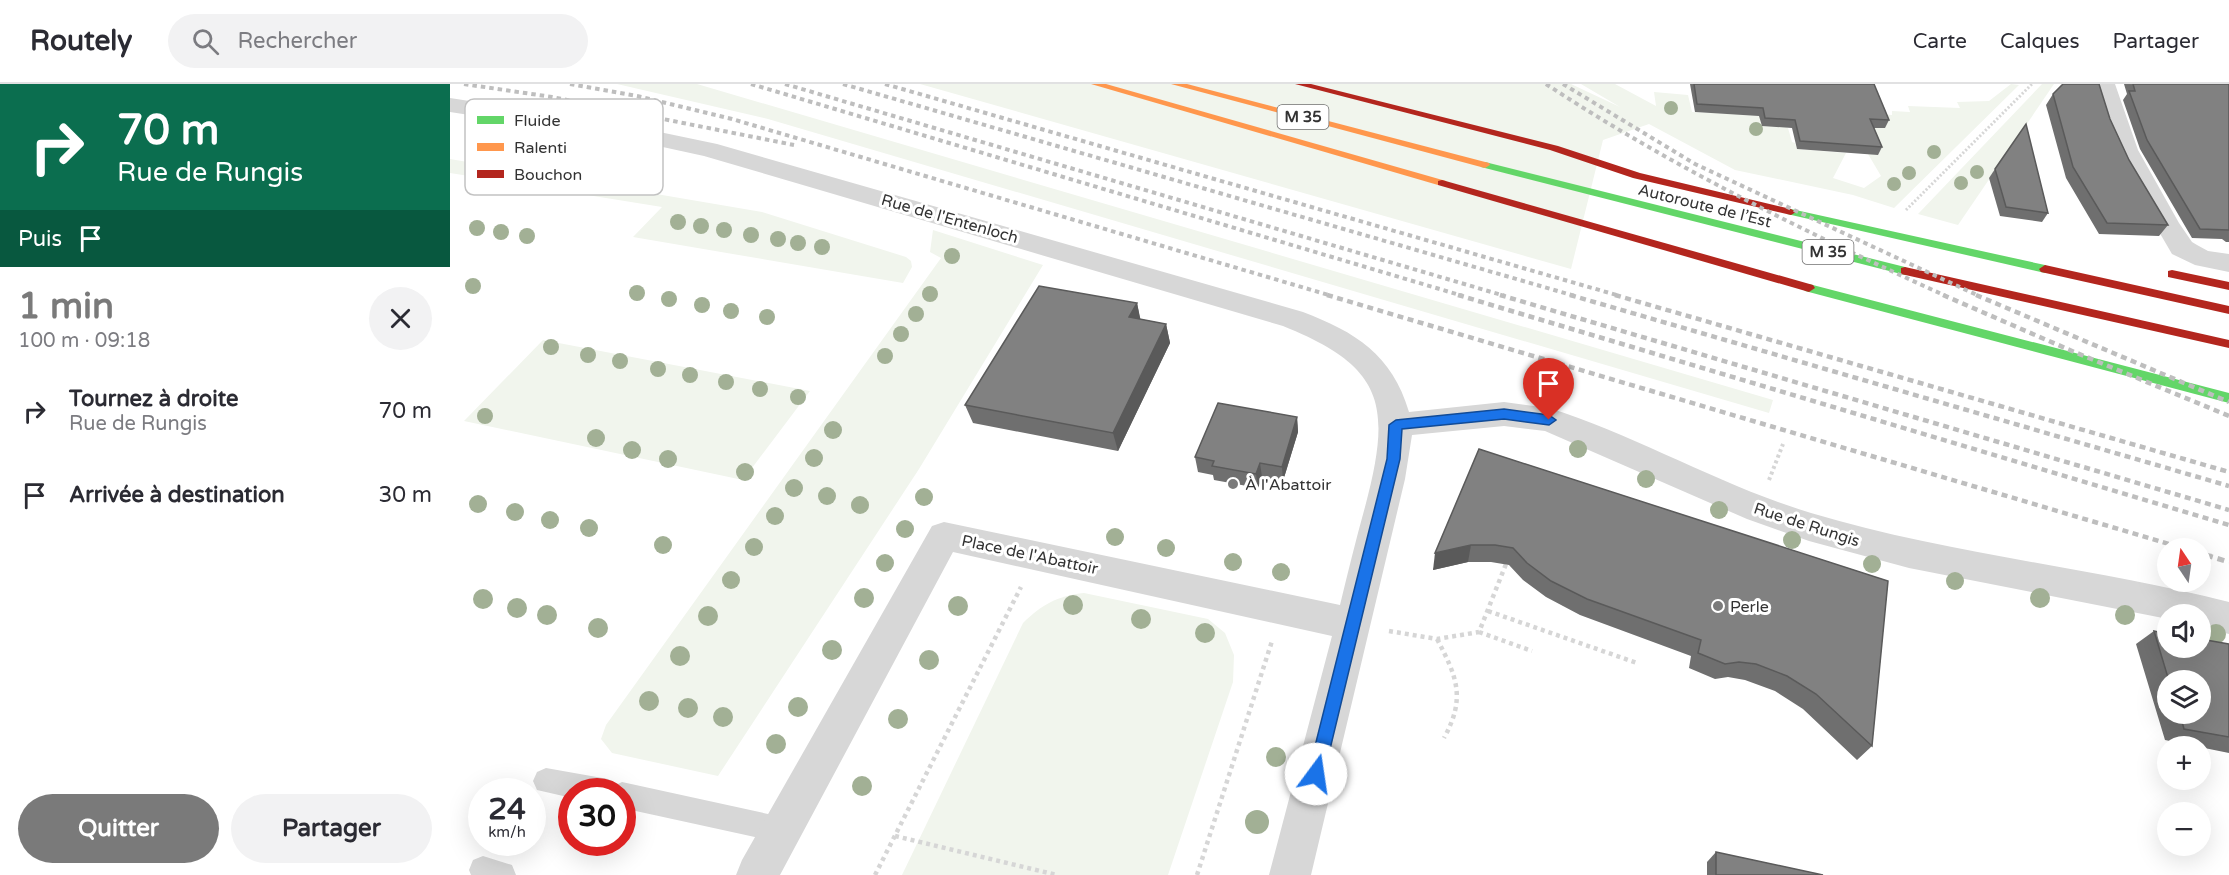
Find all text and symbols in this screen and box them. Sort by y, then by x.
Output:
search box [168,14,588,68]
text: Routely [30,24,132,58]
icon: search [189,25,222,58]
text: Rechercher [237,28,357,54]
text: Carte [1913,29,1967,54]
text: Calques [2000,29,2080,54]
text: Partager [2113,29,2199,54]
legend [465,99,663,195]
text: 70 m [117,105,219,156]
road number: M 35 [1278,105,1328,129]
icon: right [18,108,96,186]
text: Fluide [514,111,560,131]
text: Ralenti [514,138,567,158]
text: Rue de Rungis [117,156,303,189]
text: Bouchon [514,165,582,185]
street label: Autoroute de l’Est [1636,180,1774,232]
street label: Rue de l'Entenloch [879,190,1021,248]
icon: arrive [74,222,107,255]
text: Puis [18,226,62,252]
road number: M 35 [1802,240,1854,264]
text: 1 min [18,285,114,328]
button: close [369,287,432,350]
text: 100 m · 09:18 [18,329,150,353]
pin [1523,358,1574,420]
icon: arrive [1532,367,1565,400]
text: Tournez à droite [69,386,238,412]
icon: right [18,395,51,428]
text: 70 m [378,398,432,424]
text: Rue de Rungis [69,412,207,436]
place label: À l'Abattoir [1245,475,1332,495]
marker: À l'Abattoir [1226,477,1240,491]
icon: arrive [18,479,51,512]
text: Arrivée à destination [69,482,285,508]
text: 30 m [378,482,432,508]
street label: Rue de Rungis [1751,498,1862,552]
street label: Place de l'Abattoir [960,531,1101,579]
north arrow [2157,538,2211,592]
map controls [2157,538,2211,856]
place label: Perle [1730,597,1769,617]
marker: Perle [1711,599,1725,613]
button: sound [2157,604,2211,658]
button: layers [2157,670,2211,724]
button: + [2157,736,2211,790]
position arrow [1284,742,1348,806]
speed limit sign: 30 [558,778,636,856]
text: 24 [488,791,526,828]
button: Quitter [18,794,219,863]
button: Partager [231,794,432,863]
button: − [2157,802,2211,856]
text: km/h [488,823,526,841]

